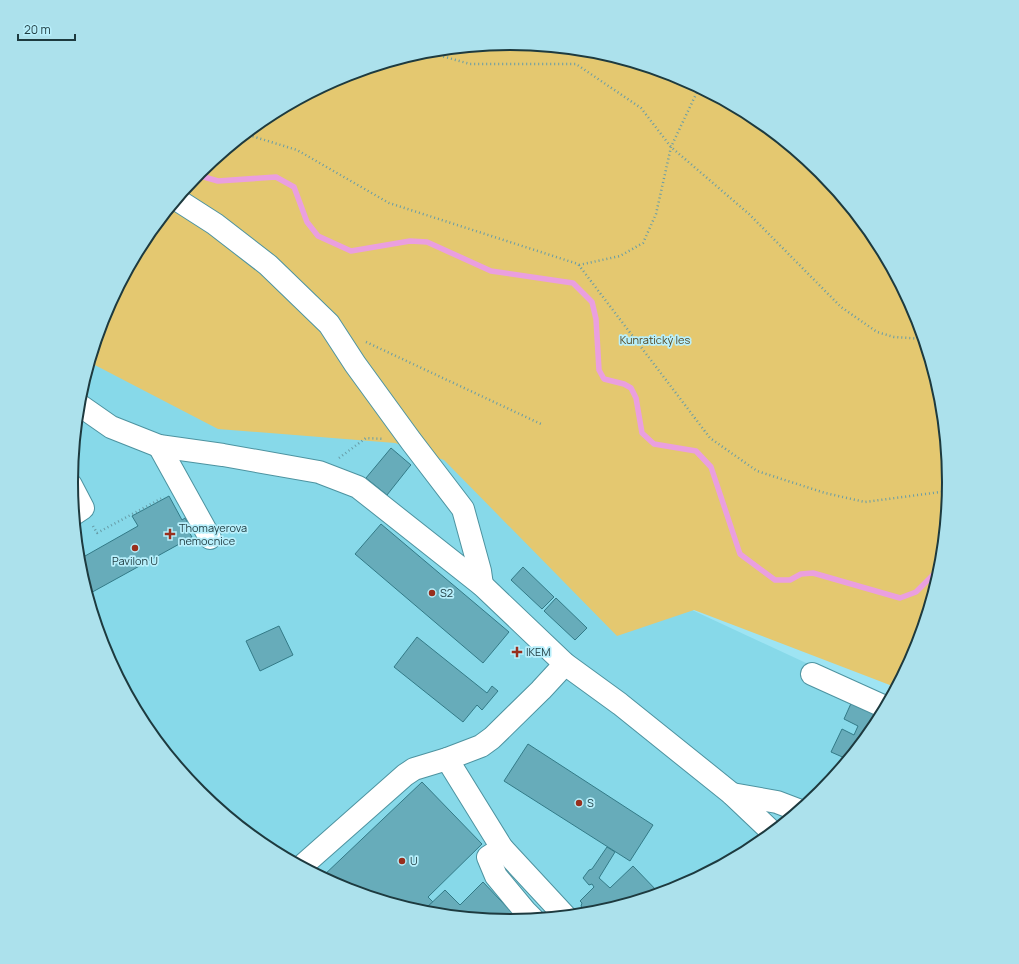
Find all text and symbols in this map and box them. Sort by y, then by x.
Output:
scale bar [18,16,75,42]
text: 20 m [24,21,51,38]
park label: Kunratický les [620,332,690,347]
place label: Thomayerova nemocnice [179,520,247,548]
marker: Thomayerova nemocnice [164,528,176,540]
marker: Pavilon U [130,543,140,553]
place label: Pavilon U [112,553,158,568]
place label: S2 [440,585,453,600]
marker: S2 [427,588,437,598]
place label: IKEM [526,644,551,659]
marker: IKEM [511,646,523,658]
place label: S [587,795,594,810]
marker: S [574,798,584,808]
place label: U [410,853,418,868]
marker: U [397,856,407,866]

